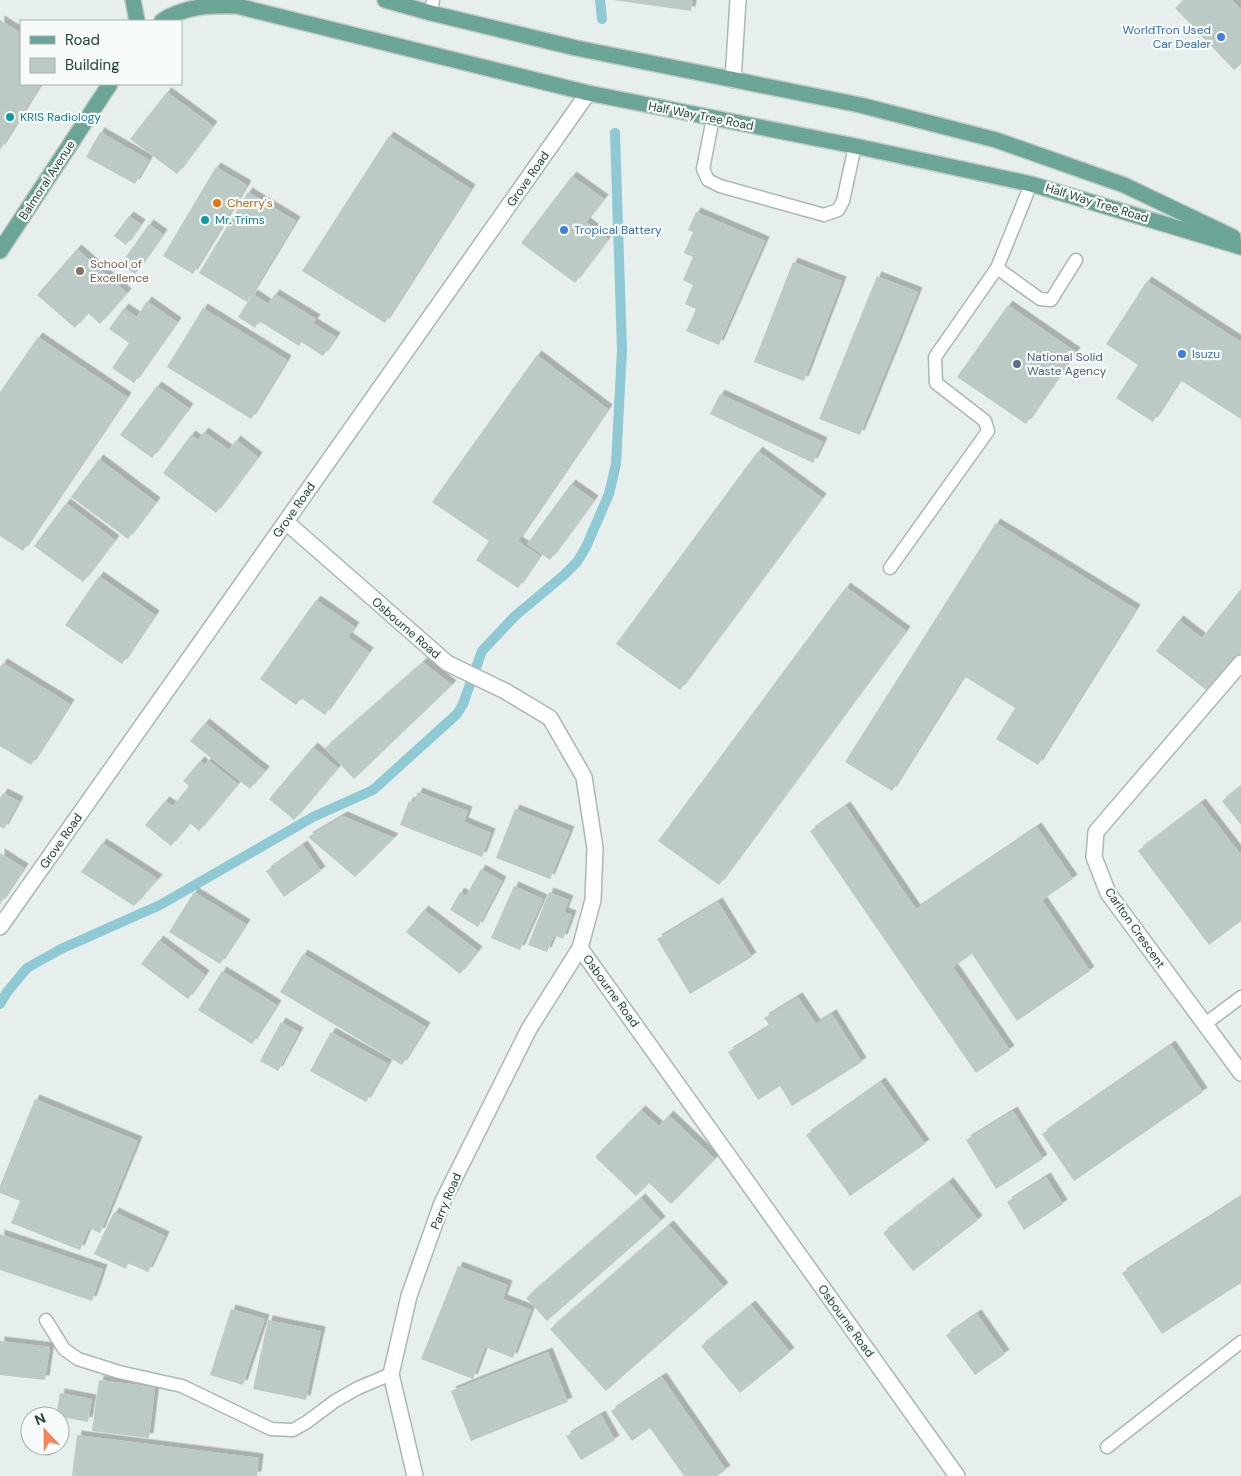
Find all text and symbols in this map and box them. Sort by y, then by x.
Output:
legend [20,20,182,85]
place label: WorldTron Used Car Dealer [1123,22,1212,52]
text: Road [65,30,100,50]
marker: WorldTron Used Car Dealer [1215,31,1227,43]
text: Building [65,55,120,75]
street label: Half Way Tree Road [647,98,755,134]
place label: KRIS Radiology [20,109,101,125]
marker: KRIS Radiology [4,111,16,123]
street label: Balmoral Avenue [15,137,79,223]
street label: Grove Road [503,148,553,210]
street label: Half Way Tree Road [1044,180,1150,226]
place label: Cherry's [227,195,273,211]
marker: Cherry's [211,197,223,209]
place label: Mr. Trims [215,212,265,228]
marker: Mr. Trims [199,214,211,226]
place label: Tropical Battery [574,222,662,238]
marker: Tropical Battery [558,224,570,236]
place label: School of Excellence [90,256,149,286]
marker: School of Excellence [74,265,86,277]
place label: Isuzu [1192,346,1220,362]
marker: Isuzu [1176,348,1188,360]
place label: National Solid Waste Agency [1027,349,1107,379]
marker: National Solid Waste Agency [1011,358,1023,370]
street label: Grove Road [269,479,319,541]
street label: Osbourne Road [368,594,444,662]
street label: Grove Road [36,810,86,872]
street label: Carlton Crescent [1101,885,1169,972]
street label: Osbourne Road [579,951,643,1031]
street label: Parry Road [427,1170,465,1232]
street label: Osbourne Road [814,1281,878,1361]
north arrow [20,1406,70,1456]
text: N [32,1409,48,1429]

